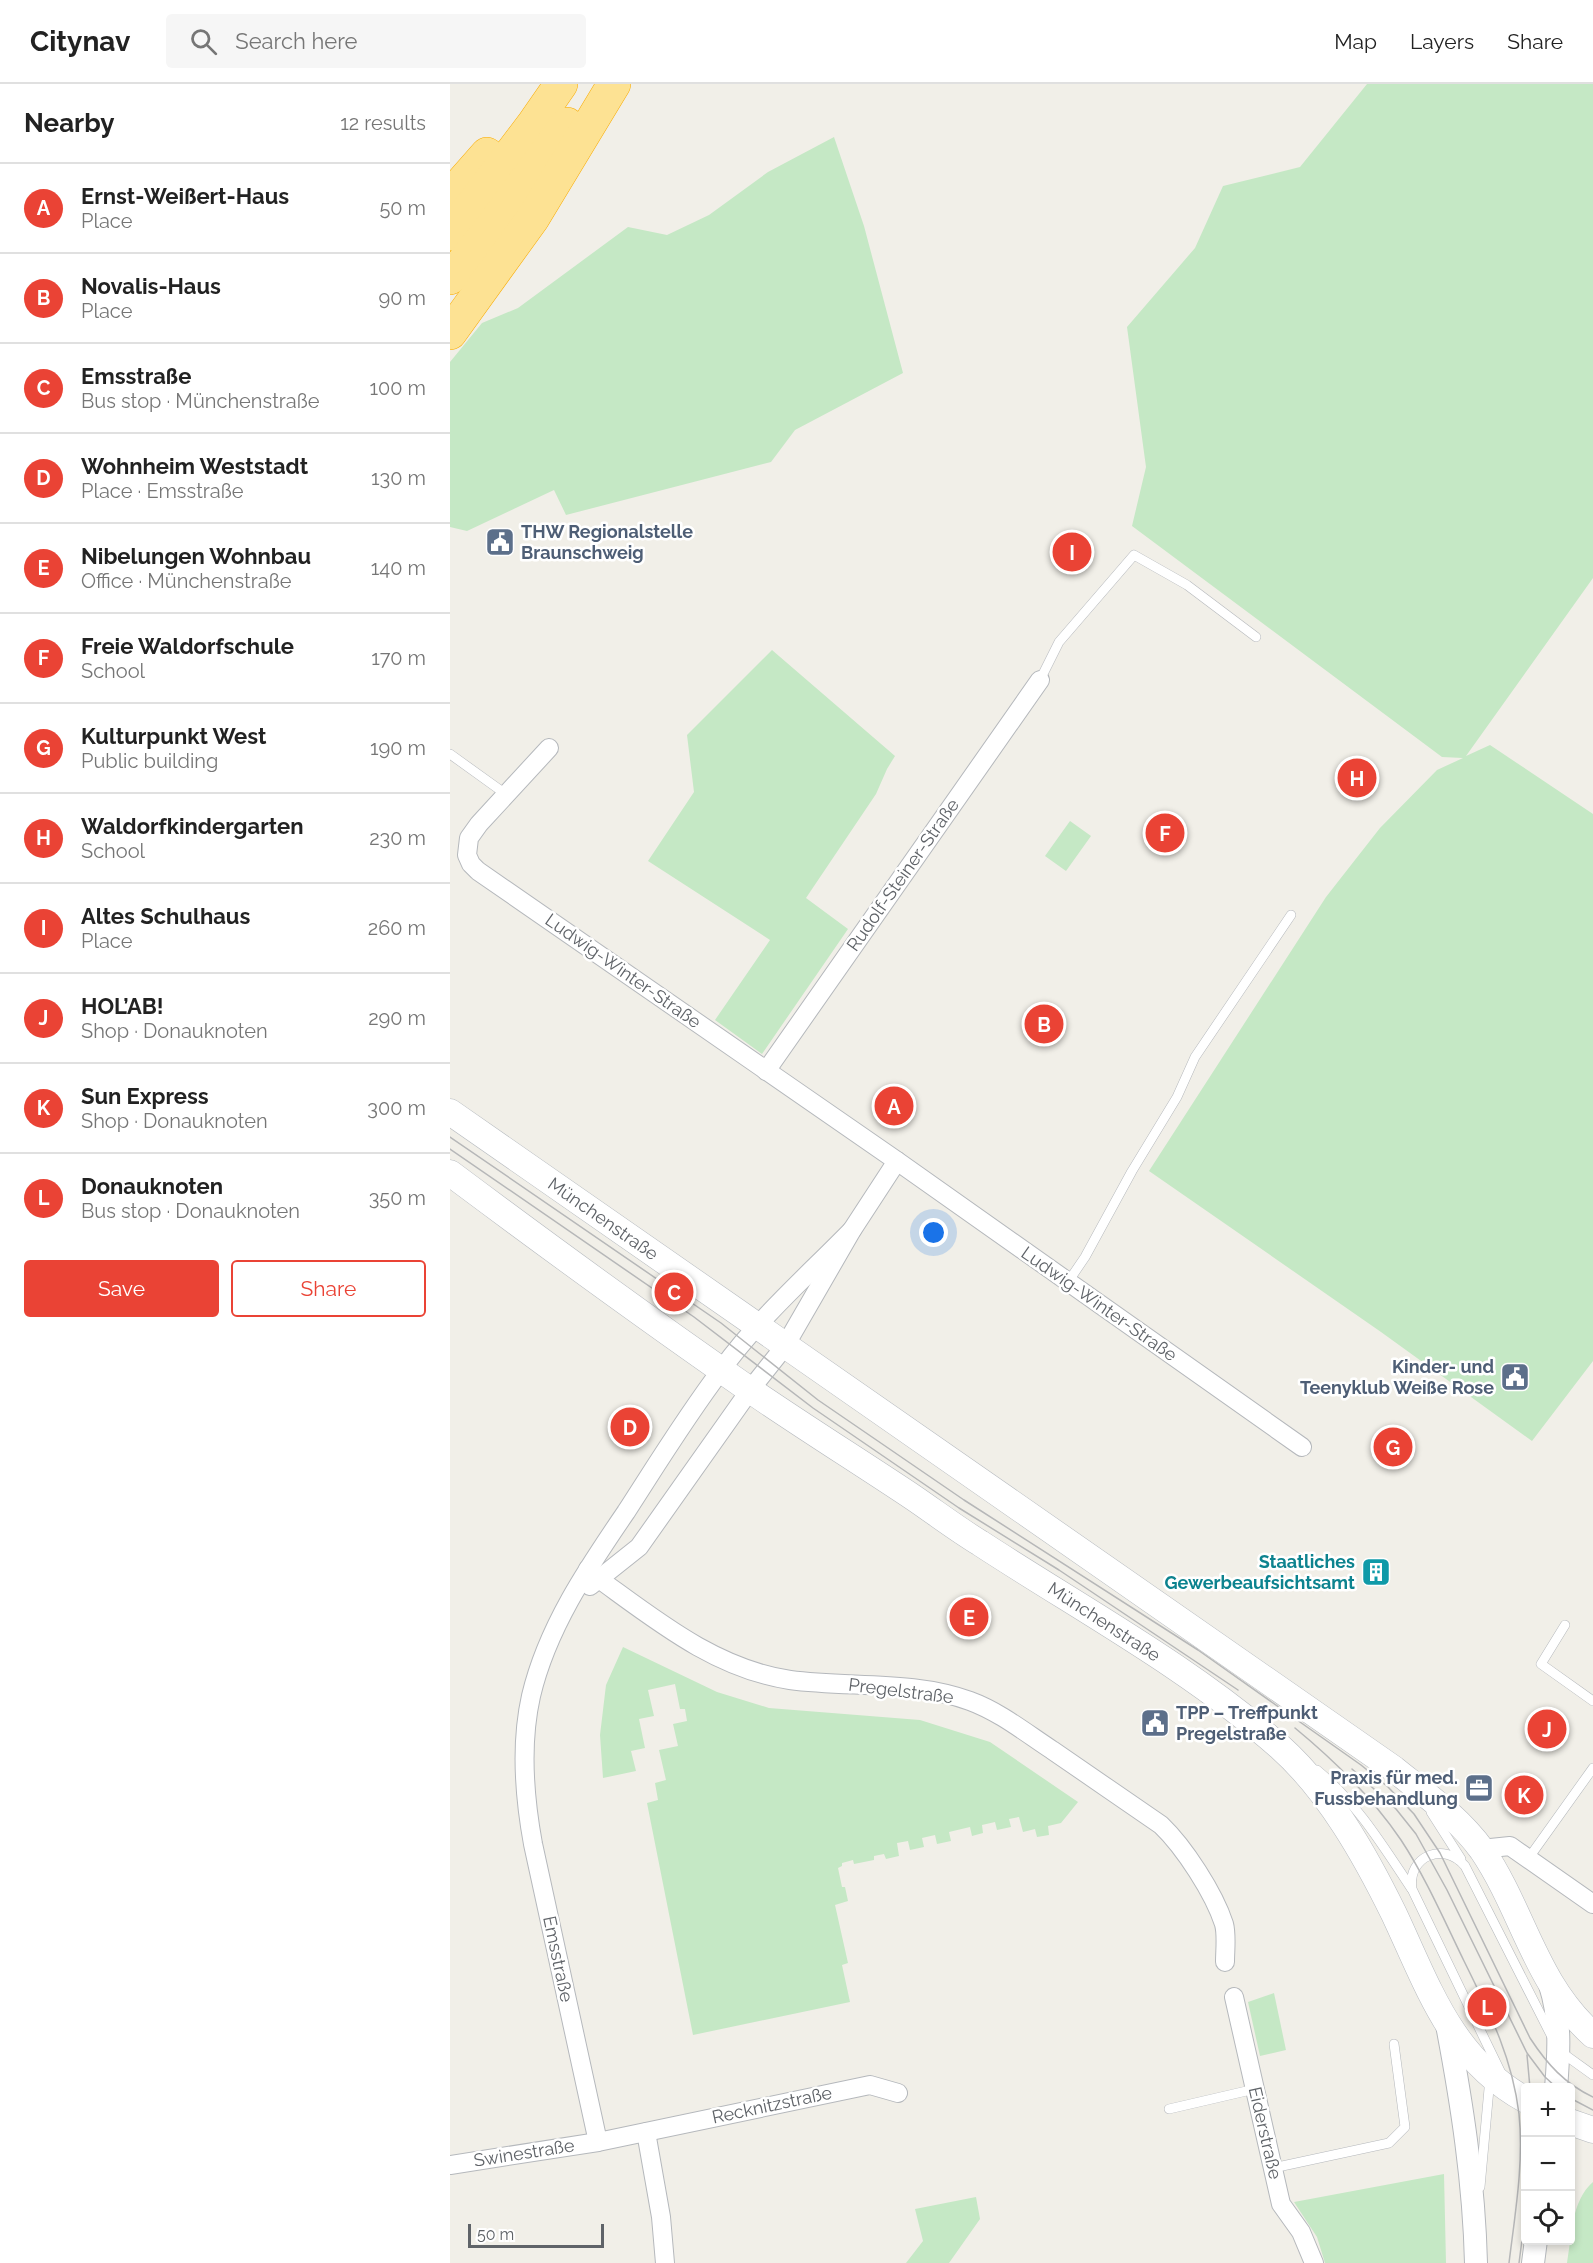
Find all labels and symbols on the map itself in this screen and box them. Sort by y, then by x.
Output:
place label: THW Regionalstelle Braunschweig [521,521,693,563]
public building icon: THW Regionalstelle Braunschweig [484,526,516,558]
pin: I [1052,530,1092,574]
pin: H [1338,756,1376,800]
street label: Rudolf-Steiner-Straße [842,794,963,955]
pin: F [1146,810,1184,855]
street label: Ludwig-Winter-Straße [541,909,706,1033]
pin: B [1024,1002,1064,1046]
pin: A [874,1084,914,1128]
street label: Münchenstraße [544,1173,663,1265]
your location [919,1218,948,1247]
street label: Ludwig-Winter-Straße [1017,1242,1182,1366]
pin: C [654,1270,694,1314]
place label: Kinder- und Teenyklub Weiße Rose [1300,1356,1494,1398]
public building icon: Kinder- und Teenyklub Weiße Rose [1499,1361,1531,1393]
pin: D [610,1404,650,1450]
pin: G [1374,1424,1412,1470]
place label: Staatliches Gewerbeaufsichtsamt [1164,1551,1355,1593]
building icon: Staatliches Gewerbeaufsichtsamt [1360,1556,1392,1588]
street label: Münchenstraße [1044,1577,1165,1666]
pin: E [950,1594,988,1640]
street label: Pregelstraße [847,1674,955,1707]
place label: TPP – Treffpunkt Pregelstraße [1176,1702,1318,1744]
pin: J [1528,1706,1566,1752]
public building icon: TPP – Treffpunkt Pregelstraße [1139,1707,1171,1739]
place label: Praxis für med. Fussbehandlung [1314,1767,1458,1809]
office icon: Praxis für med. Fussbehandlung [1463,1772,1495,1804]
pin: K [1504,1772,1544,1818]
street label: Emsstraße [539,1914,578,2004]
pin: L [1468,1984,1506,2030]
street label: Recknitzstraße [710,2081,834,2127]
street label: Eiderstraße [1245,2085,1286,2182]
street label: Swinestraße [472,2134,576,2171]
scale bar [468,2221,604,2248]

